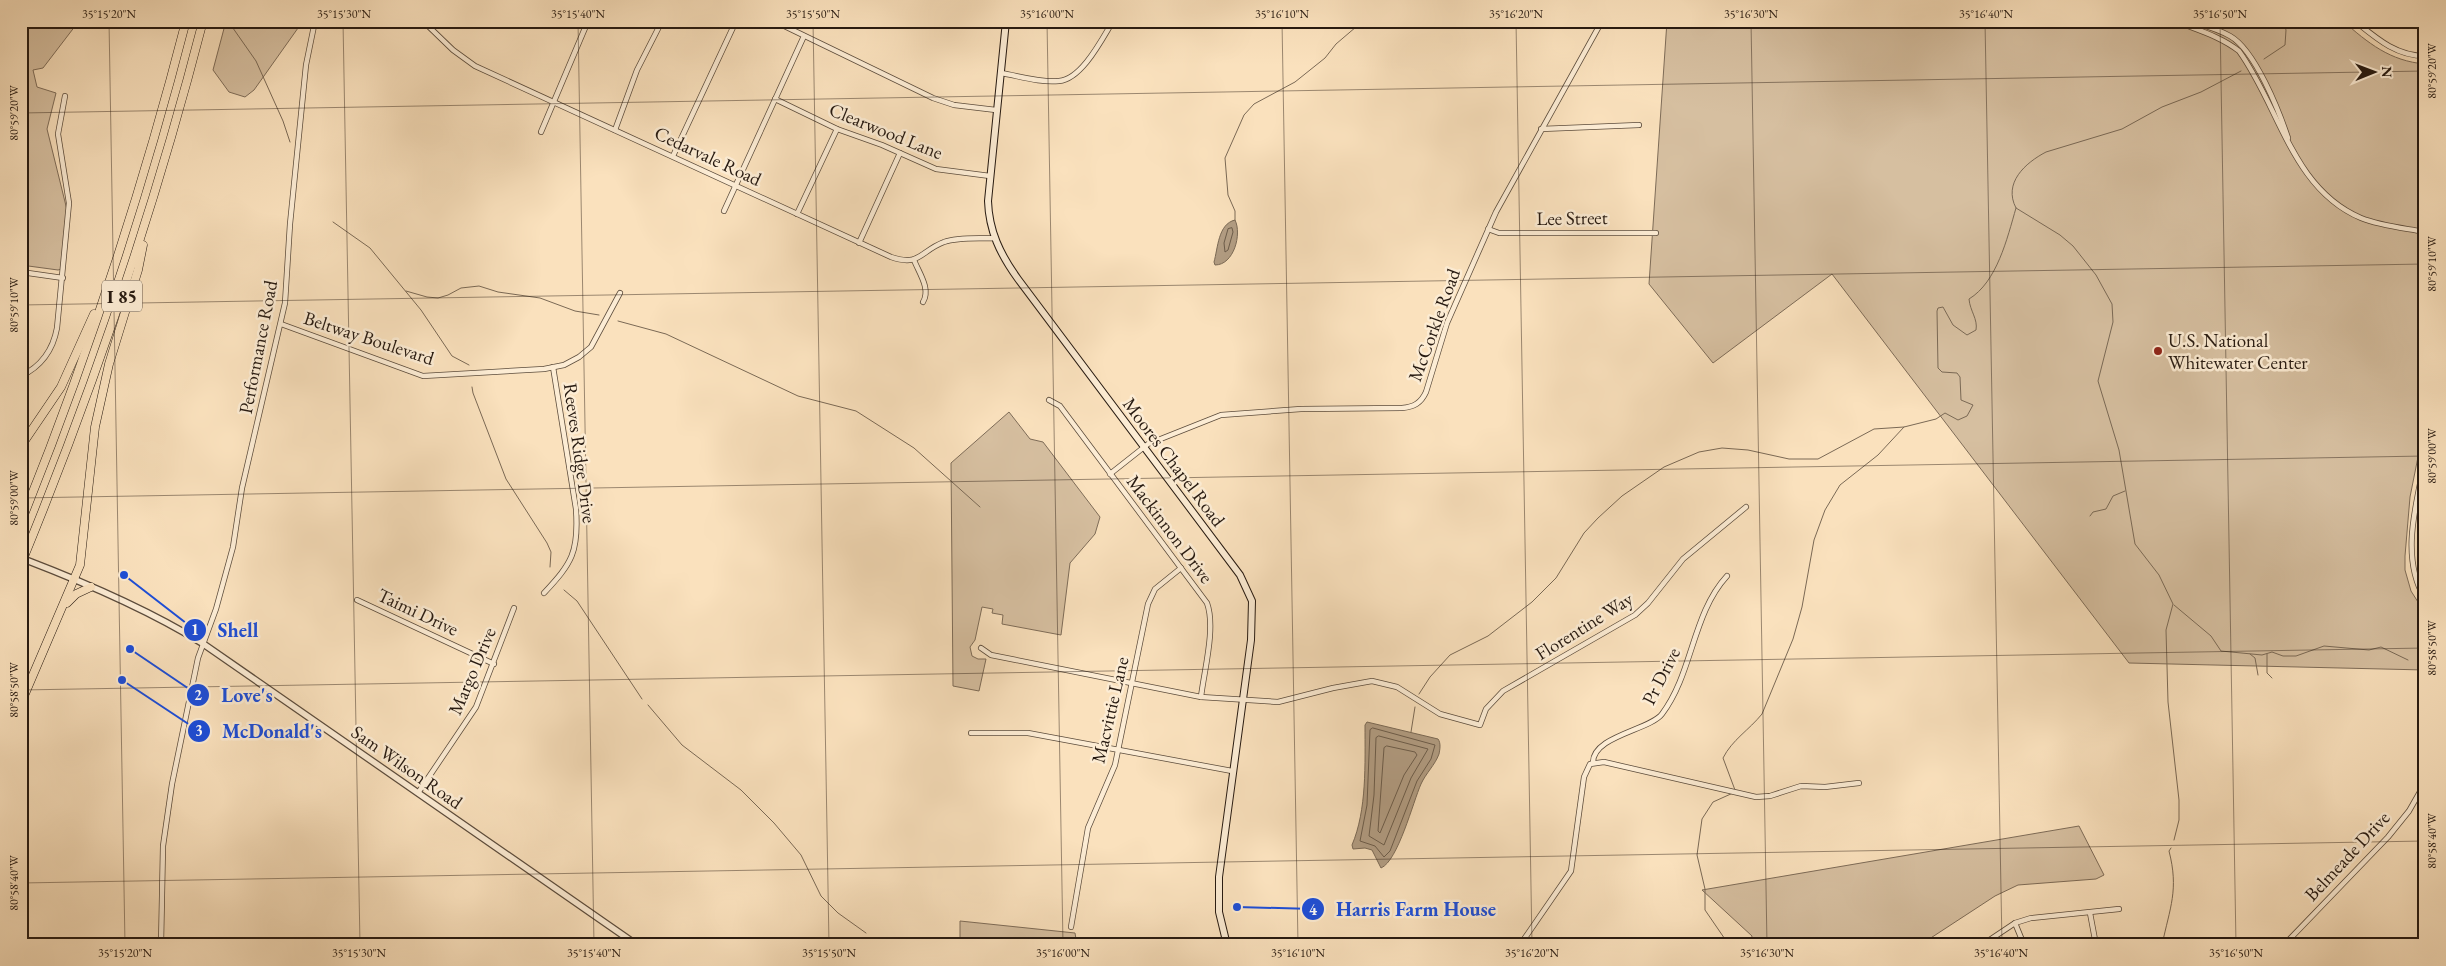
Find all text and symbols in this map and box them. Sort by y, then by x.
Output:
text: 35°15'20"N [82,6,136,22]
text: 35°15'30"N [317,6,371,22]
text: 35°15'40"N [551,6,605,22]
text: 35°15'50"N [786,6,840,22]
text: 35°16'00"N [1020,6,1074,22]
text: 35°16'10"N [1255,6,1309,22]
text: 35°16'20"N [1489,6,1543,22]
text: 35°16'30"N [1724,6,1778,22]
text: 35°16'40"N [1959,6,2013,22]
text: 35°16'50"N [2193,6,2247,22]
text: 80°59'20"W [2424,42,2440,99]
north arrow [2348,48,2398,98]
text: N [2378,66,2396,78]
text: 80°59'20"W [6,84,22,141]
street label: Clearwood Lane [826,97,946,165]
street label: Cedarvale Road [650,120,766,192]
street label: Lee Street [1536,205,1608,231]
text: 80°59'10"W [2424,235,2440,292]
street label: McCorkle Road [1402,265,1466,385]
text: 80°59'10"W [6,276,22,333]
street label: Performance Road [233,278,283,416]
road number: I 85 [102,280,142,312]
street label: Beltway Boulevard [301,305,438,371]
place label: U.S. National Whitewater Center [2168,328,2308,375]
marker: U.S. National Whitewater Center [2152,345,2164,357]
street label: Reeves Ridge Drive [558,381,602,525]
street label: Moores Chapel Road [1117,392,1231,532]
text: 80°59'00"W [2424,427,2440,484]
text: 80°59'00"W [6,469,22,526]
street label: Mackinnon Drive [1121,470,1219,588]
street label: Taimi Drive [373,582,463,642]
street label: Florentine Way [1530,586,1638,666]
callout: Shell [182,613,268,648]
text: Shell [218,617,259,643]
text: 80°58'50"W [2424,619,2440,676]
text: 1 [191,620,199,639]
street label: Margo Drive [442,623,502,719]
street label: Pr Drive [1636,643,1686,709]
street label: Macvittie Lane [1086,654,1134,766]
text: 80°58'50"W [6,661,22,718]
callout: Love's [186,678,282,713]
text: Love's [221,682,273,708]
text: 2 [194,685,202,704]
callout: McDonald's [187,713,332,748]
text: McDonald's [222,718,322,744]
street label: Sam Wilson Road [346,719,468,815]
text: 3 [195,721,203,740]
street label: Belmeade Drive [2299,806,2395,906]
text: 80°58'40"W [2424,812,2440,869]
text: 80°58'40"W [6,854,22,911]
callout: Harris Farm House [1301,892,1506,927]
text: Harris Farm House [1336,896,1496,922]
text: 4 [1309,900,1318,919]
text: 35°15'20"N [98,945,152,961]
text: 35°15'30"N [332,945,386,961]
text: 35°15'40"N [567,945,621,961]
text: 35°15'50"N [802,945,856,961]
text: 35°16'00"N [1036,945,1090,961]
text: 35°16'10"N [1271,945,1325,961]
text: 35°16'20"N [1505,945,1559,961]
text: 35°16'30"N [1740,945,1794,961]
text: 35°16'40"N [1974,945,2028,961]
text: 35°16'50"N [2209,945,2263,961]

